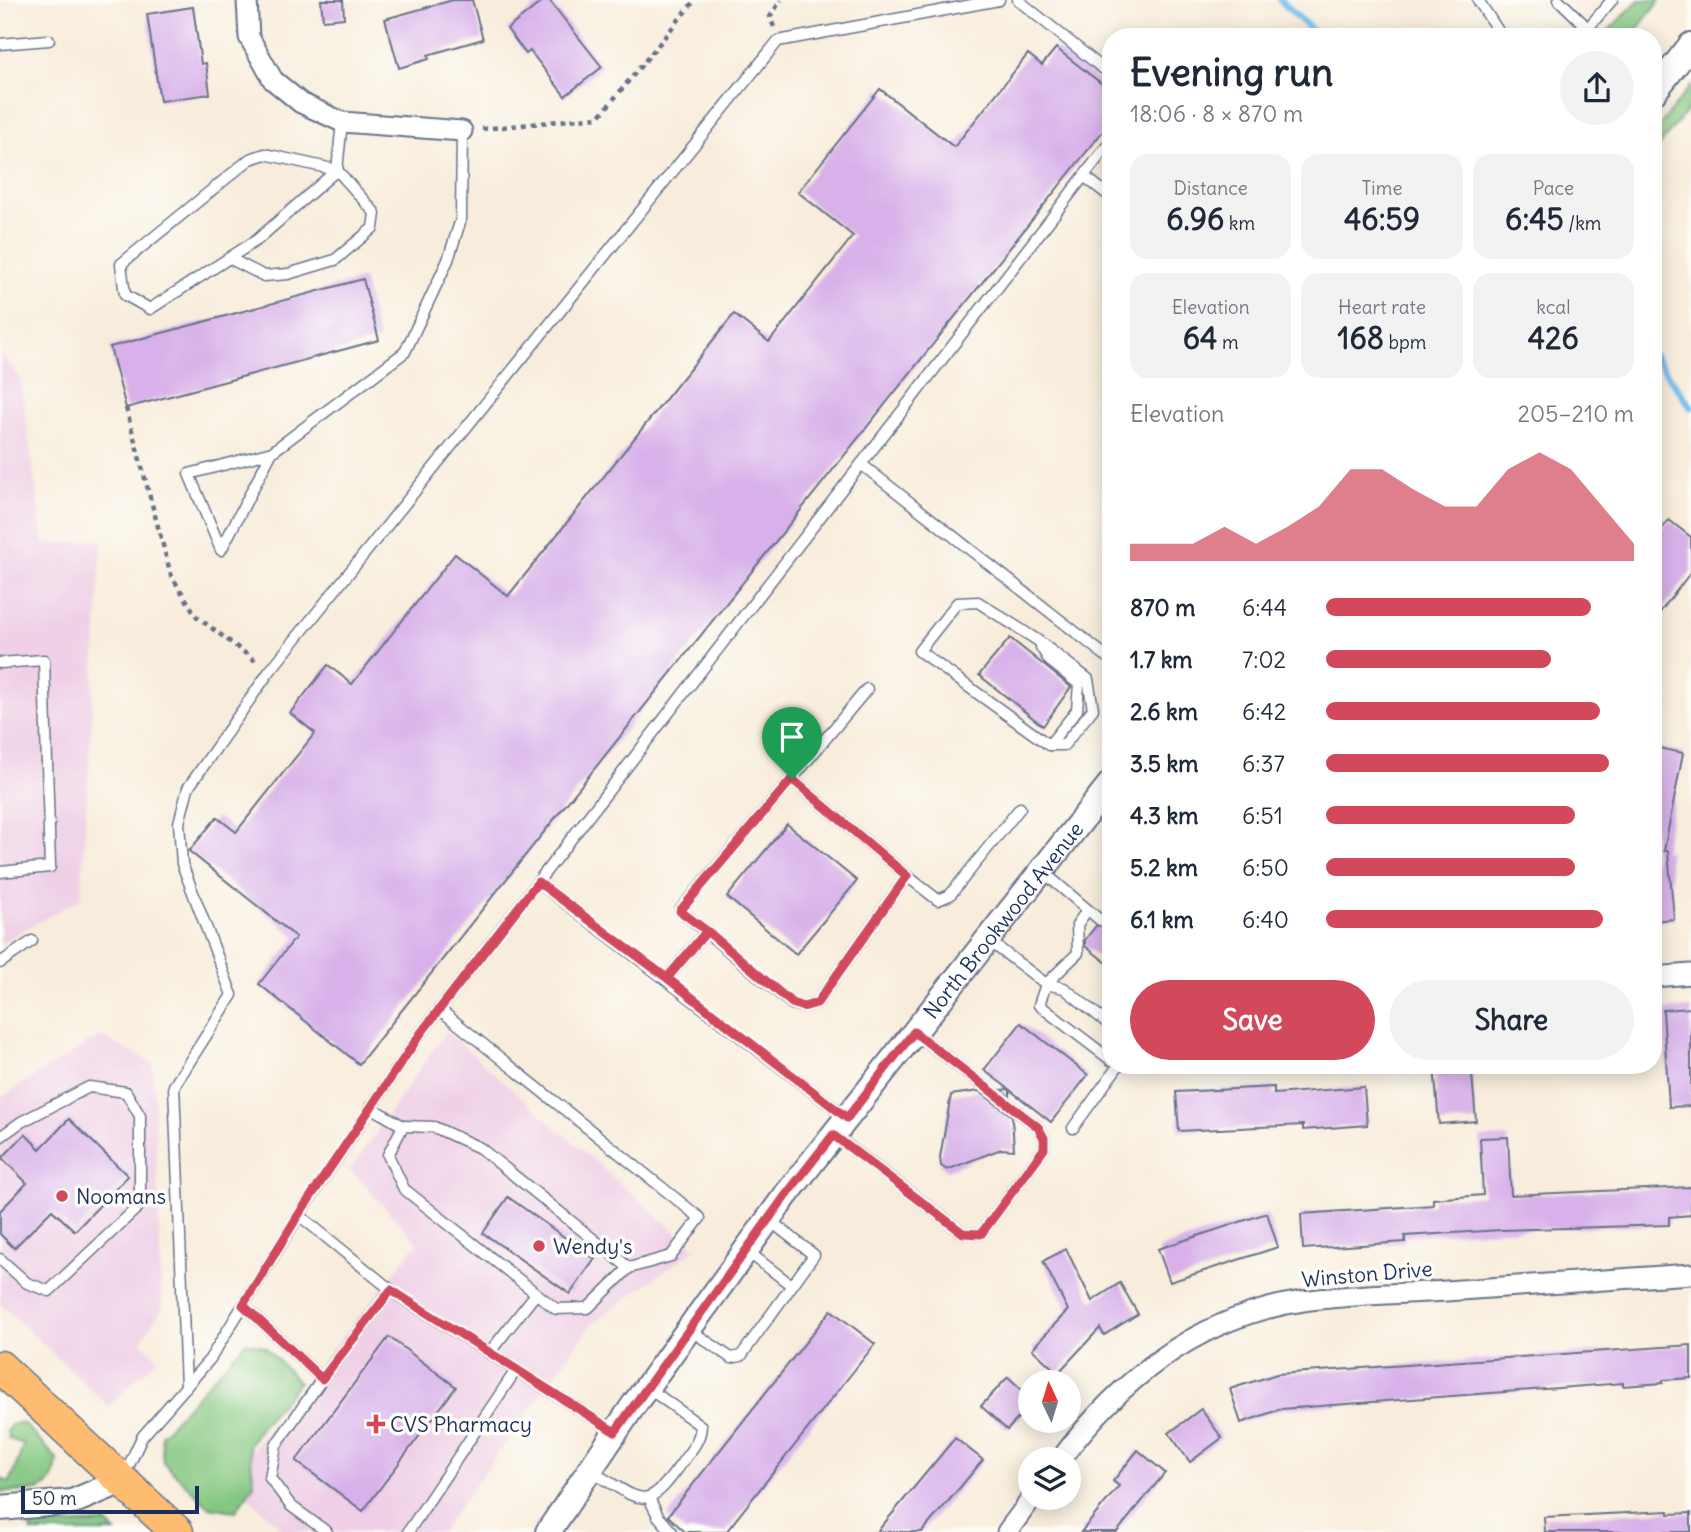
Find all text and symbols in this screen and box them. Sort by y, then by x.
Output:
text: Evening run [1130,49,1333,96]
button: share [1560,51,1634,125]
text: 18:06 · 8 × 870 m [1130,99,1303,128]
text: Distance [1174,176,1248,200]
text: Time [1361,176,1403,200]
text: Pace [1533,176,1574,200]
text: 6.96 [1166,200,1224,238]
text: 46:59 [1344,200,1420,238]
text: 6:45 [1505,200,1564,238]
text: km [1224,211,1255,235]
text: /km [1564,211,1602,235]
text: Elevation [1172,295,1250,319]
text: Heart rate [1338,295,1426,319]
text: kcal [1536,295,1570,319]
text: 64 [1183,319,1217,357]
text: 168 [1337,319,1384,357]
text: 426 [1528,319,1579,357]
text: m [1217,330,1239,354]
text: bpm [1384,330,1427,354]
text: Elevation [1130,399,1224,428]
text: 205–210 m [1517,399,1634,428]
text: 870 m [1130,593,1195,622]
text: 6:44 [1242,593,1287,622]
text: 1.7 km [1130,645,1193,674]
text: 7:02 [1242,645,1286,674]
text: 2.6 km [1130,697,1198,726]
text: 6:42 [1242,697,1286,726]
pin [762,707,822,779]
icon: arrive [773,718,811,756]
text: 3.5 km [1130,749,1198,778]
text: 6:37 [1242,749,1285,778]
text: 4.3 km [1130,801,1199,830]
text: 6:51 [1242,801,1283,830]
street label: North Brookwood Avenue [917,816,1089,1024]
text: 5.2 km [1130,853,1198,882]
text: 6:50 [1242,853,1289,882]
text: 6.1 km [1130,905,1194,934]
text: 6:40 [1242,905,1289,934]
button: Save [1130,980,1375,1060]
button: Share [1389,980,1634,1060]
place label: Noomans [76,1183,166,1210]
marker: Noomans [54,1188,70,1204]
place label: Wendy's [553,1233,633,1260]
marker: Wendy's [531,1238,547,1254]
street label: Winston Drive [1300,1255,1434,1293]
north arrow [1018,1370,1082,1433]
map controls [1018,1370,1081,1510]
place label: CVS Pharmacy [390,1411,532,1438]
marker: CVS Pharmacy [368,1416,384,1432]
button: layers [1018,1447,1081,1510]
scale bar [21,1483,200,1515]
text: 50 m [32,1486,77,1510]

